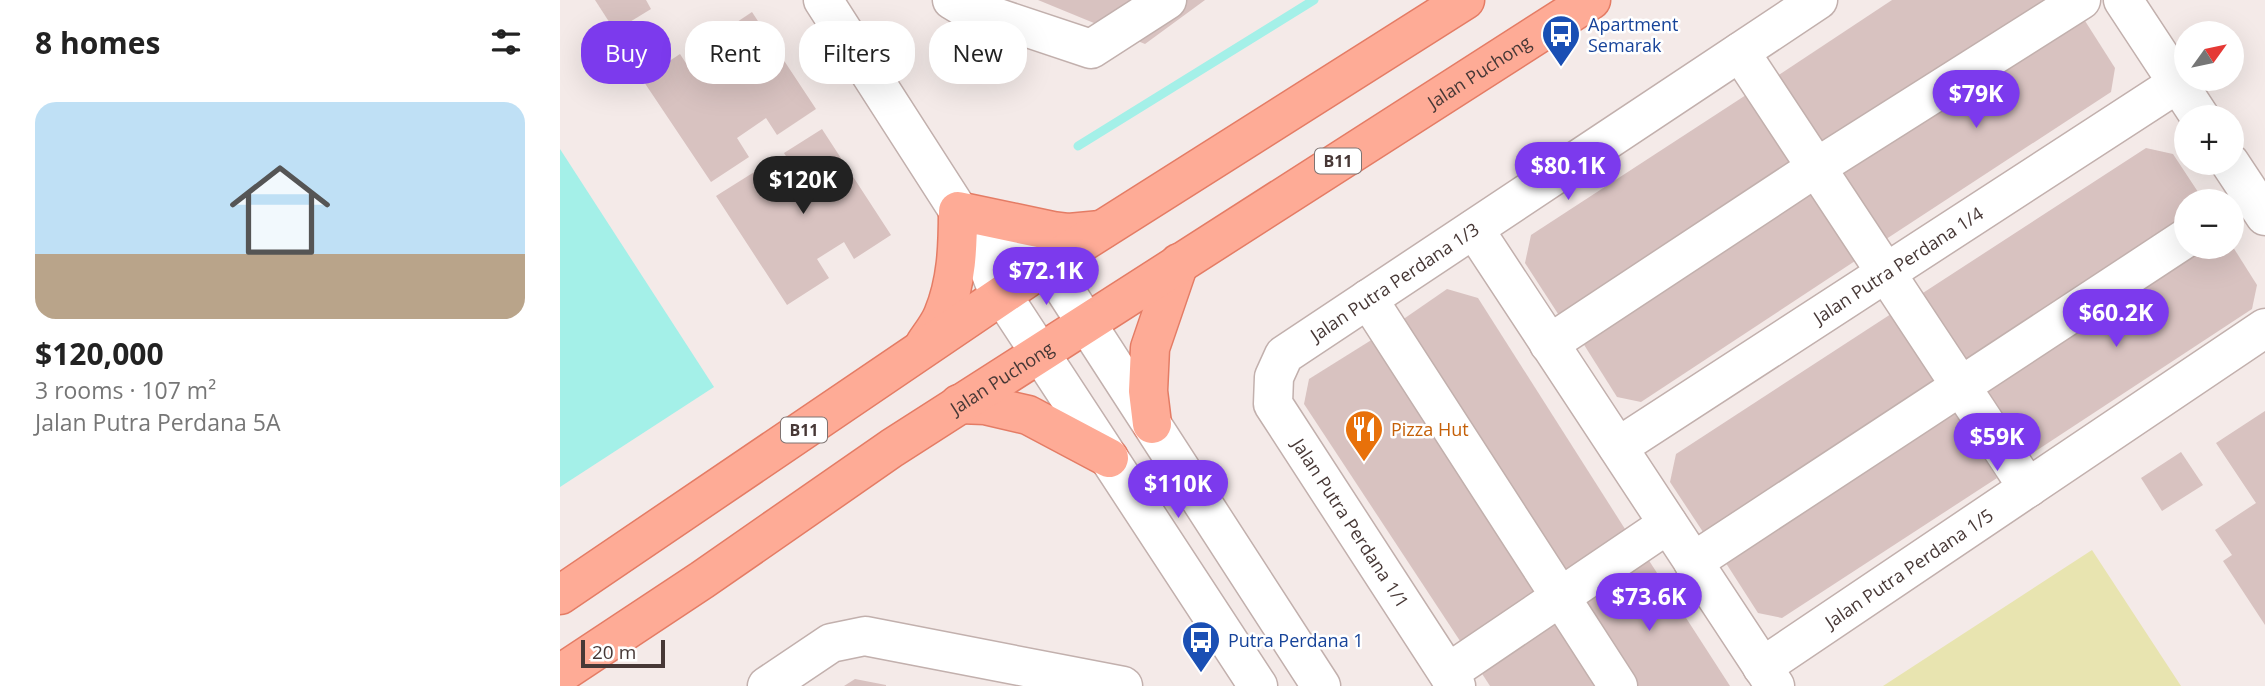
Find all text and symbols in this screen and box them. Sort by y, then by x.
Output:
place label: Apartment Semarak [1588,12,1678,57]
bus stop icon: Apartment Semarak [1540,13,1582,68]
chip: Buy [581,21,671,84]
chip: Rent [685,21,785,84]
chip: Filters [799,21,915,84]
chip: New [929,21,1027,84]
north arrow [2174,21,2244,91]
map controls [2174,21,2244,259]
text: 8 homes [35,22,160,63]
icon: filters [487,23,525,61]
street label: Jalan Puchong [1421,30,1536,115]
pin: $79K [1935,71,2017,130]
text: $79K [1949,77,2003,109]
button: + [2174,105,2244,175]
pin: $80.1K [1511,142,1625,202]
icon: home [217,147,343,273]
road number: B11 [1315,148,1361,174]
text: $80.1K [1531,149,1605,181]
pin: $120K [754,156,852,216]
text: $120K [769,163,837,195]
button: − [2174,189,2244,259]
street label: Jalan Putra Perdana 1/4 [1807,201,1988,330]
street label: Jalan Putra Perdana 1/3 [1304,217,1483,347]
pin: $72.1K [989,247,1103,307]
text: $72.1K [1009,254,1083,286]
pin: $60.2K [2059,290,2173,349]
text: $60.2K [2079,296,2153,328]
text: $120,000 [35,333,164,374]
street label: Jalan Puchong [944,336,1058,421]
text: 3 rooms · 107 m² [35,374,216,406]
text: Jalan Putra Perdana 5A [35,406,280,438]
restaurant icon: Pizza Hut [1343,408,1385,463]
pin: $59K [1956,414,2038,473]
place label: Pizza Hut [1391,417,1469,441]
road number: B11 [781,418,827,442]
text: $59K [1970,420,2024,452]
street label: Jalan Putra Perdana 1/1 [1286,432,1415,612]
pin: $110K [1129,461,1227,520]
text: $110K [1144,467,1212,499]
street label: Jalan Putra Perdana 1/5 [1818,503,1997,634]
pin: $73.6K [1592,574,1706,633]
text: $73.6K [1612,580,1686,612]
bus stop icon: Putra Perdana 1 [1180,619,1222,674]
place label: Putra Perdana 1 [1228,628,1364,652]
scale bar [581,637,665,669]
text: 20 m [592,639,636,665]

